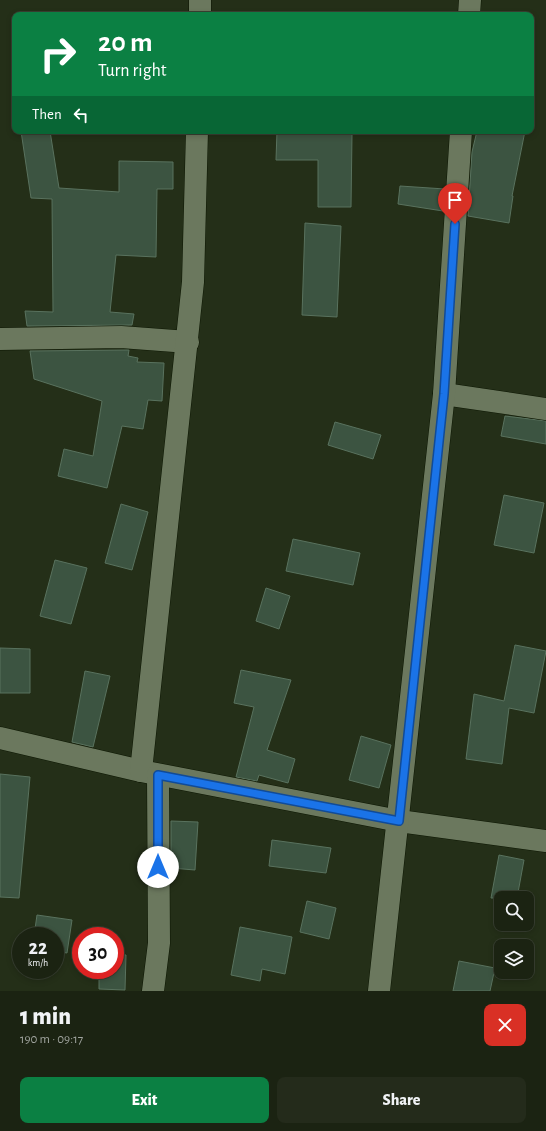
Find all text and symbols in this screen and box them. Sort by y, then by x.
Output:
icon: right [32,28,84,80]
text: 20 m [98,29,153,57]
text: Turn right [98,62,167,80]
icon: left [70,104,92,126]
text: Then [32,107,62,122]
pin [438,183,472,224]
icon: arrive [444,189,466,211]
position arrow [137,846,179,888]
map controls [494,891,534,979]
button: search [494,891,534,931]
speed limit sign: 30 [72,927,124,979]
text: 22 [29,938,47,958]
button: layers [494,939,534,979]
text: km/h [28,958,48,968]
button: close [484,1004,526,1046]
text: 1 min [20,1005,71,1029]
text: 190 m · 09:17 [20,1033,83,1046]
button: Exit [20,1077,269,1123]
button: Share [277,1077,526,1123]

